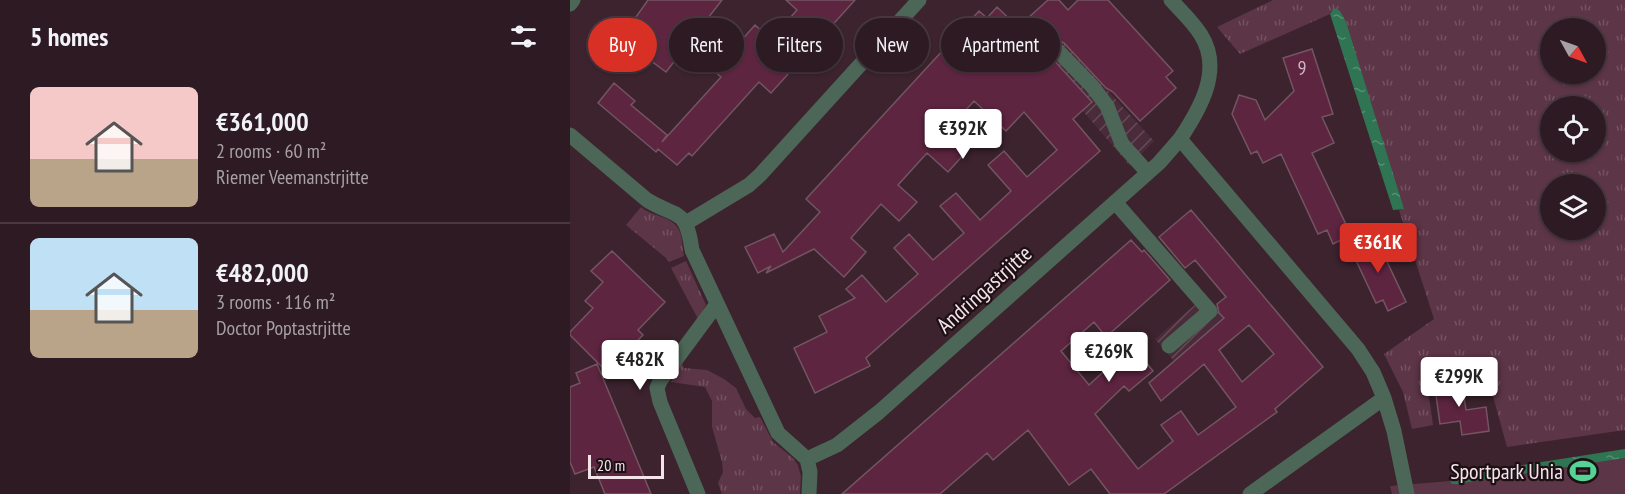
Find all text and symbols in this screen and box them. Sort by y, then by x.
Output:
chip: Buy [588,18,657,72]
chip: Rent [669,18,744,72]
chip: Filters [756,18,843,72]
chip: New [855,18,929,72]
chip: Apartment [941,18,1060,72]
north arrow [1540,18,1606,84]
map controls [1540,18,1606,240]
text: 5 homes [30,20,108,53]
icon: filters [507,20,540,53]
house number: 9 [1298,55,1307,81]
button: locate [1540,96,1606,162]
text: €361,000 [216,105,309,138]
pin: €392K [921,109,1005,160]
icon: home [78,111,150,183]
text: €392K [939,115,987,141]
text: 2 rooms · 60 m² [216,138,326,164]
text: Riemer Veemanstrjitte [216,164,369,190]
button: layers [1540,174,1606,240]
pin: €361K [1336,223,1420,274]
text: €361K [1354,229,1402,255]
street label: Andringastrjitte [931,239,1037,339]
text: €482,000 [216,256,309,289]
icon: home [78,262,150,334]
text: 3 rooms · 116 m² [216,289,335,315]
text: Doctor Poptastrjitte [216,315,351,341]
pin: €269K [1067,332,1151,383]
text: €269K [1085,338,1133,364]
pin: €482K [598,340,682,391]
text: €482K [616,346,664,372]
pin: €299K [1417,357,1501,408]
text: €299K [1435,363,1483,389]
scale bar [588,452,664,480]
text: 20 m [597,455,625,475]
sports icon: Sportpark Unia [1568,456,1598,486]
place label: Sportpark Unia [1450,457,1563,485]

